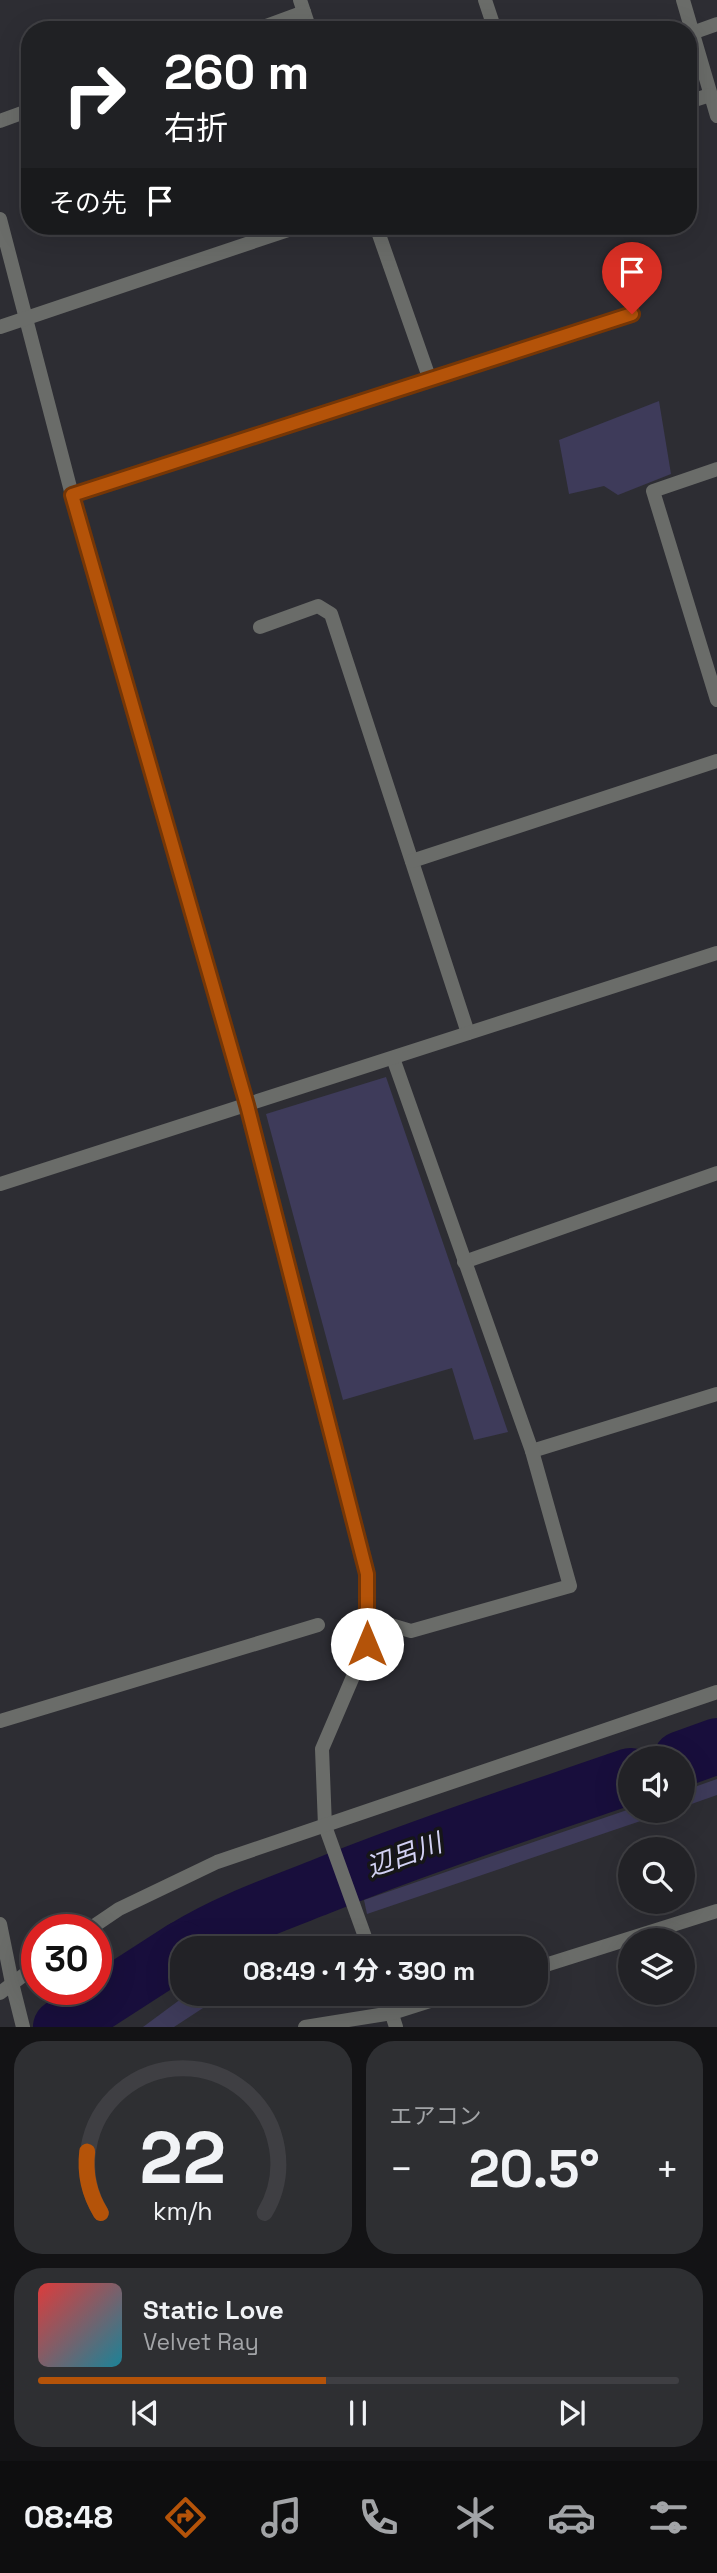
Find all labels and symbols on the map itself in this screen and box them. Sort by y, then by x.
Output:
pin [602,242,662,314]
position arrow [330,1607,404,1681]
water label: 辺呂川 [362,1825,449,1884]
speed limit sign: 30 [21,1914,112,2005]

